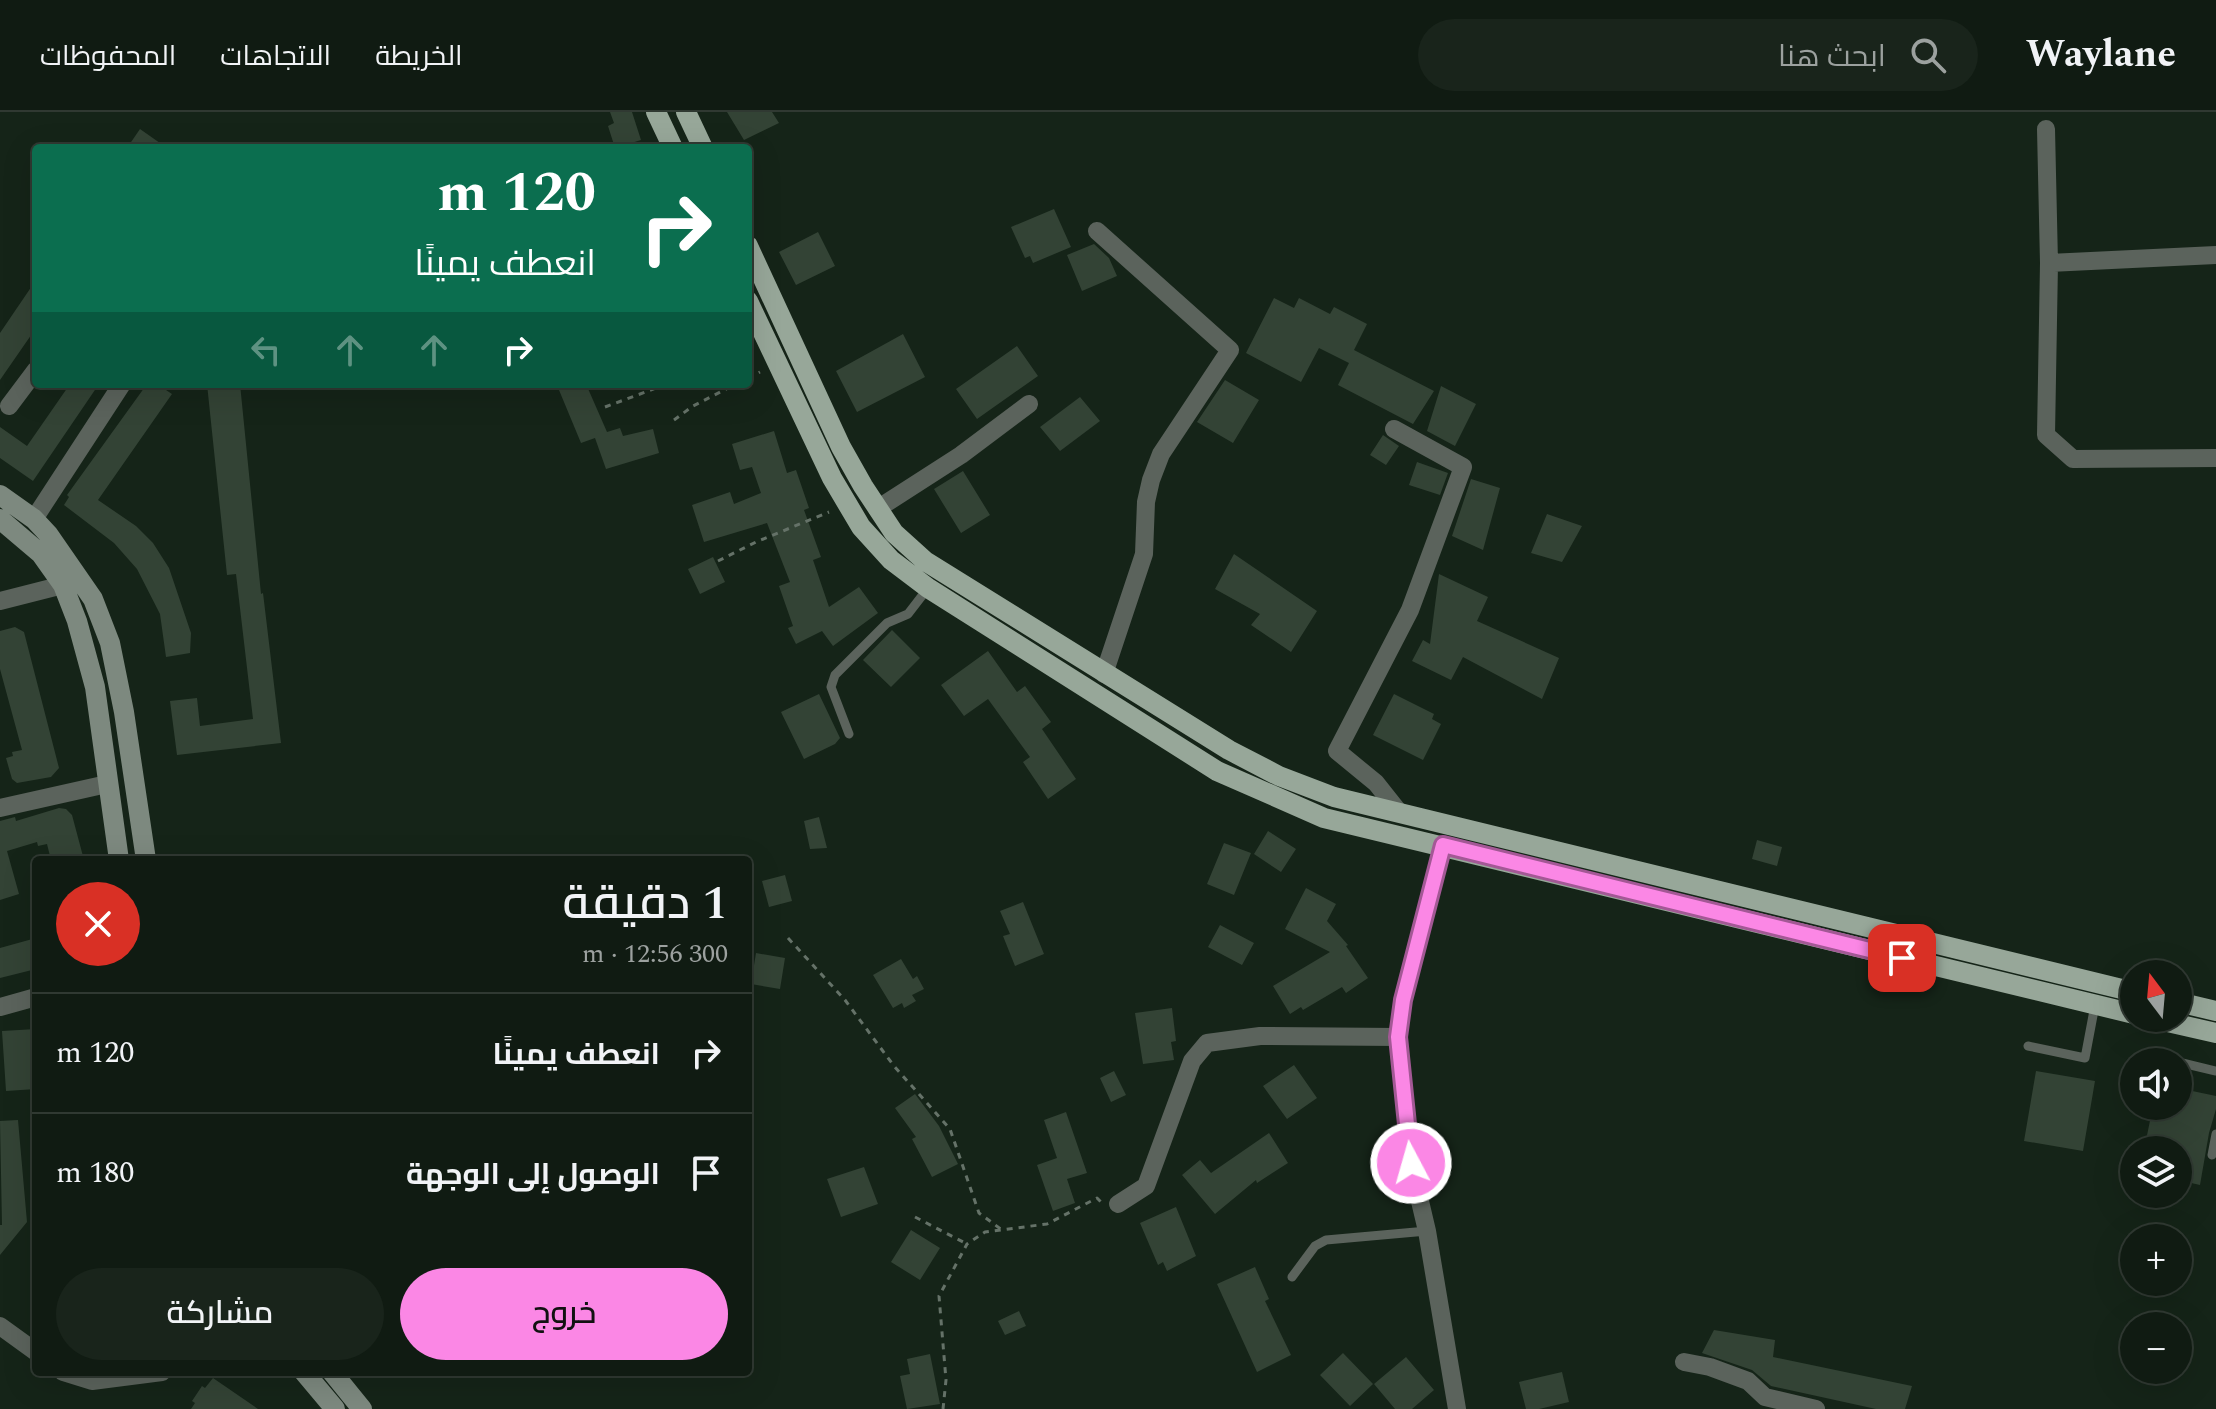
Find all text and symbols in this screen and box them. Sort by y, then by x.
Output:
search box [1418,19,1978,91]
text: Waylane [2026,26,2176,84]
icon: search [1906,33,1950,77]
text: ابحث هنا [1778,34,1886,80]
text: المحفوظات [40,35,176,78]
text: الاتجاهات [220,35,331,78]
text: الخريطة [375,35,463,78]
text: 120 m [437,151,596,236]
icon: right [624,176,728,280]
text: انعطف يمينًا [414,237,596,292]
icon: left [244,328,288,372]
icon: ahead [328,328,372,372]
icon: ahead [412,328,456,372]
icon: right [496,328,540,372]
text: 1 دقيقة [562,867,728,940]
button: close [56,882,140,966]
pin [1868,924,1936,992]
text: 300 m · 12:56 [582,934,728,974]
icon: arrive [1880,936,1924,980]
north arrow [2120,960,2192,1032]
map controls [2120,960,2192,1384]
text: 120 m [56,1030,134,1076]
icon: right [684,1031,728,1075]
text: انعطف يمينًا [493,1032,660,1078]
button: sound [2120,1048,2192,1120]
position arrow [1369,1121,1453,1205]
button: layers [2120,1136,2192,1208]
text: 180 m [56,1150,134,1196]
icon: arrive [684,1151,728,1195]
text: الوصول إلى الوجهة [406,1152,660,1198]
button: + [2120,1224,2192,1296]
button: مشاركة [56,1268,384,1360]
button: خروج [400,1268,728,1360]
button: − [2120,1312,2192,1384]

